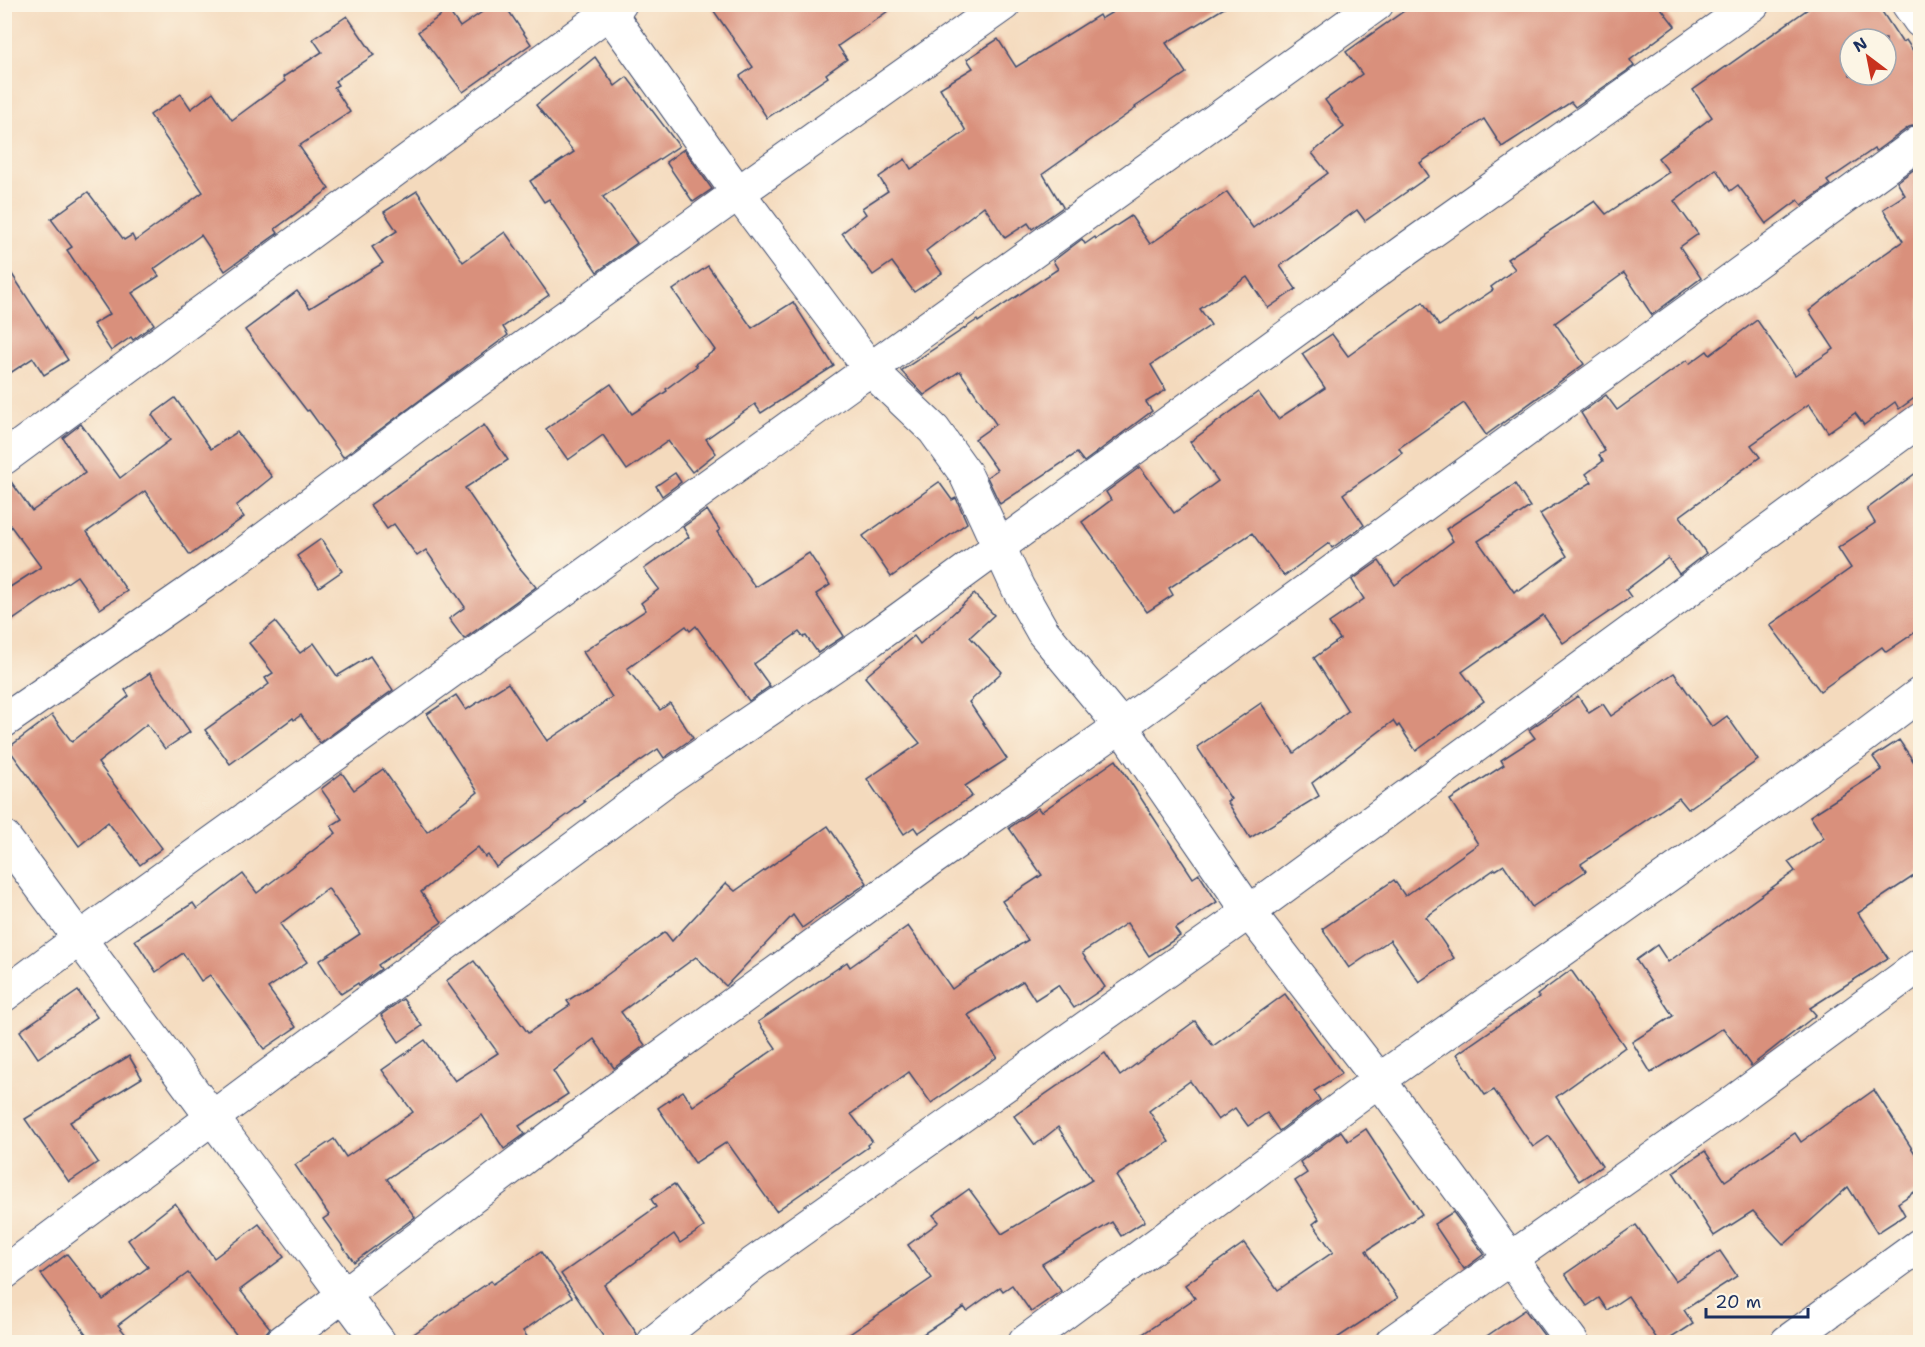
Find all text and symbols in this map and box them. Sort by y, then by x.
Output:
north arrow [1838,27,1898,87]
text: N [1849,32,1871,57]
scale bar [1706,1281,1808,1319]
text: 20 m [1715,1290,1761,1314]

